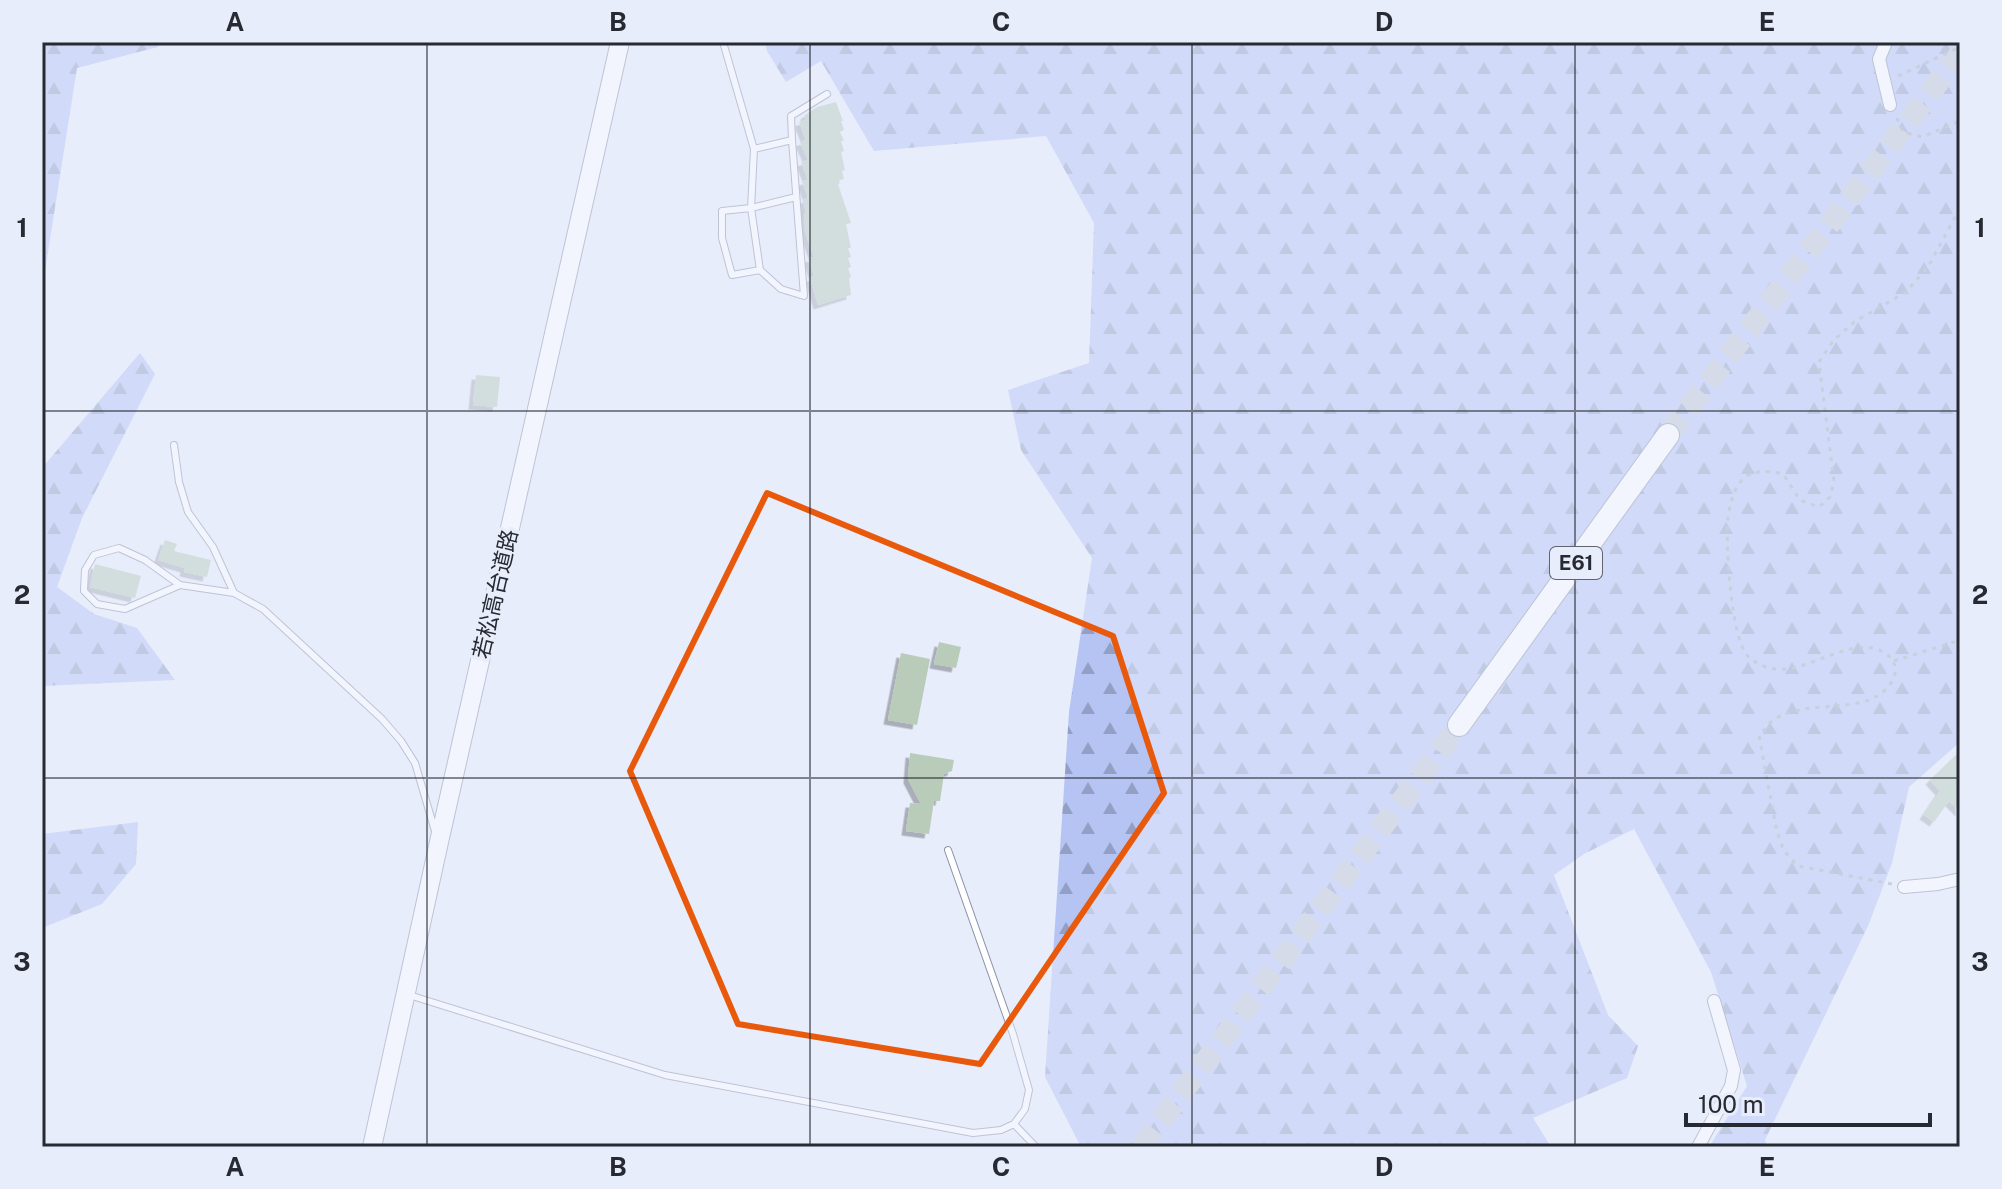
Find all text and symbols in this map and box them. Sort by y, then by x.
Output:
text: A [226,6,245,37]
text: B [609,6,627,37]
text: C [992,6,1010,37]
text: D [1375,6,1393,37]
text: E [1759,6,1775,37]
text: 1 [16,212,28,243]
text: 1 [1974,212,1986,243]
street label: 若松高台道路 [467,527,523,661]
road number: E61 [1550,547,1602,579]
text: 2 [14,579,30,610]
text: 2 [1972,579,1988,610]
text: 3 [13,946,31,977]
text: 3 [1971,946,1989,977]
scale bar [1686,1077,1930,1127]
text: 100 m [1698,1090,1764,1118]
text: A [226,1151,245,1182]
text: B [609,1151,627,1182]
text: C [992,1151,1010,1182]
text: D [1375,1151,1393,1182]
text: E [1759,1151,1775,1182]

